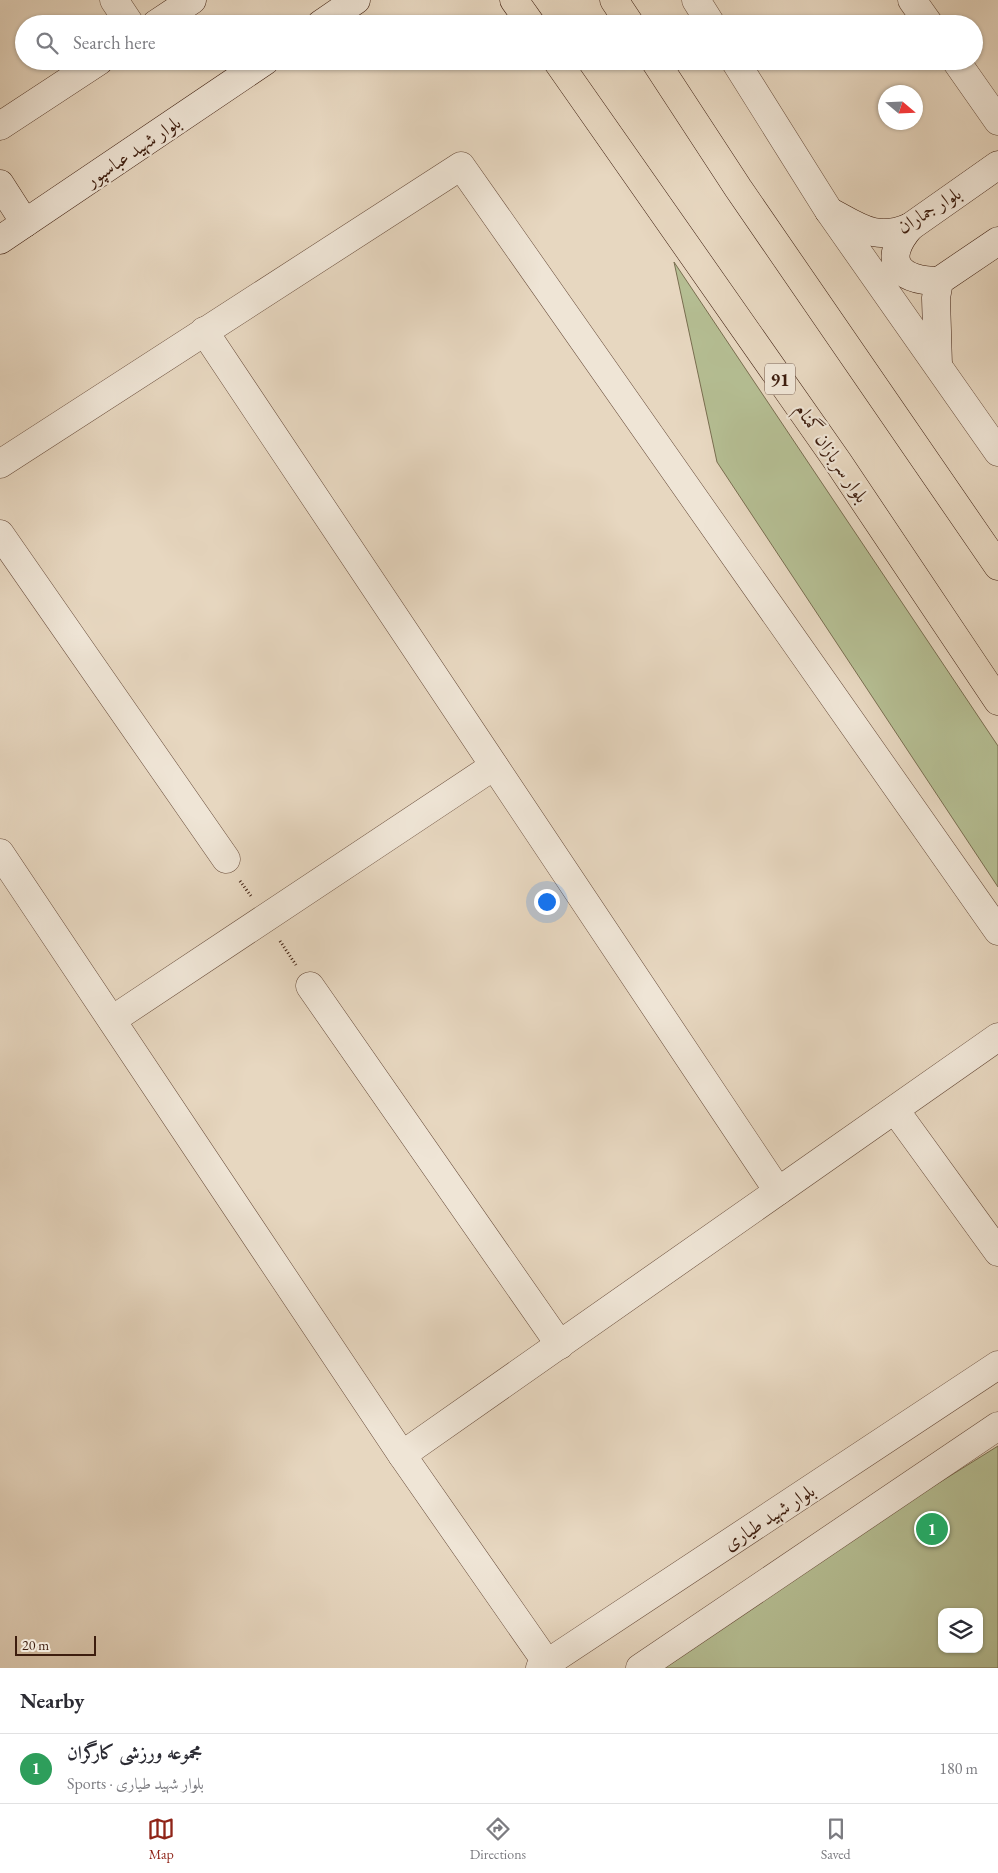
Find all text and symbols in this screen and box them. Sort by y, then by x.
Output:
search box [15,15,983,70]
icon: search [33,29,61,57]
text: Search here [73,30,155,55]
north arrow [878,85,923,130]
street label: بلوار شهید عباسپور [79,110,186,193]
street label: بلوار جماران [892,181,966,239]
road number: 91 [765,364,795,394]
street label: بلوار سربازان گمنام [786,398,874,510]
your location [534,889,560,915]
street label: بلوار شهید طیاری [718,1478,820,1556]
pin: 1 [916,1510,948,1548]
map controls [938,1608,983,1653]
button: layers [938,1608,983,1653]
scale bar [15,1633,96,1656]
text: 20 m [22,1636,49,1654]
text: Nearby [20,1687,84,1714]
text: مجموعه ورزشی کارگران [67,1740,202,1765]
text: 1 [32,1758,40,1779]
text: 180 m [939,1758,978,1779]
text: Sports · بلوار شهید طیاری [67,1773,204,1794]
tab: Map [147,1815,175,1863]
tab: Directions [470,1815,526,1863]
tab: Saved [821,1815,851,1863]

